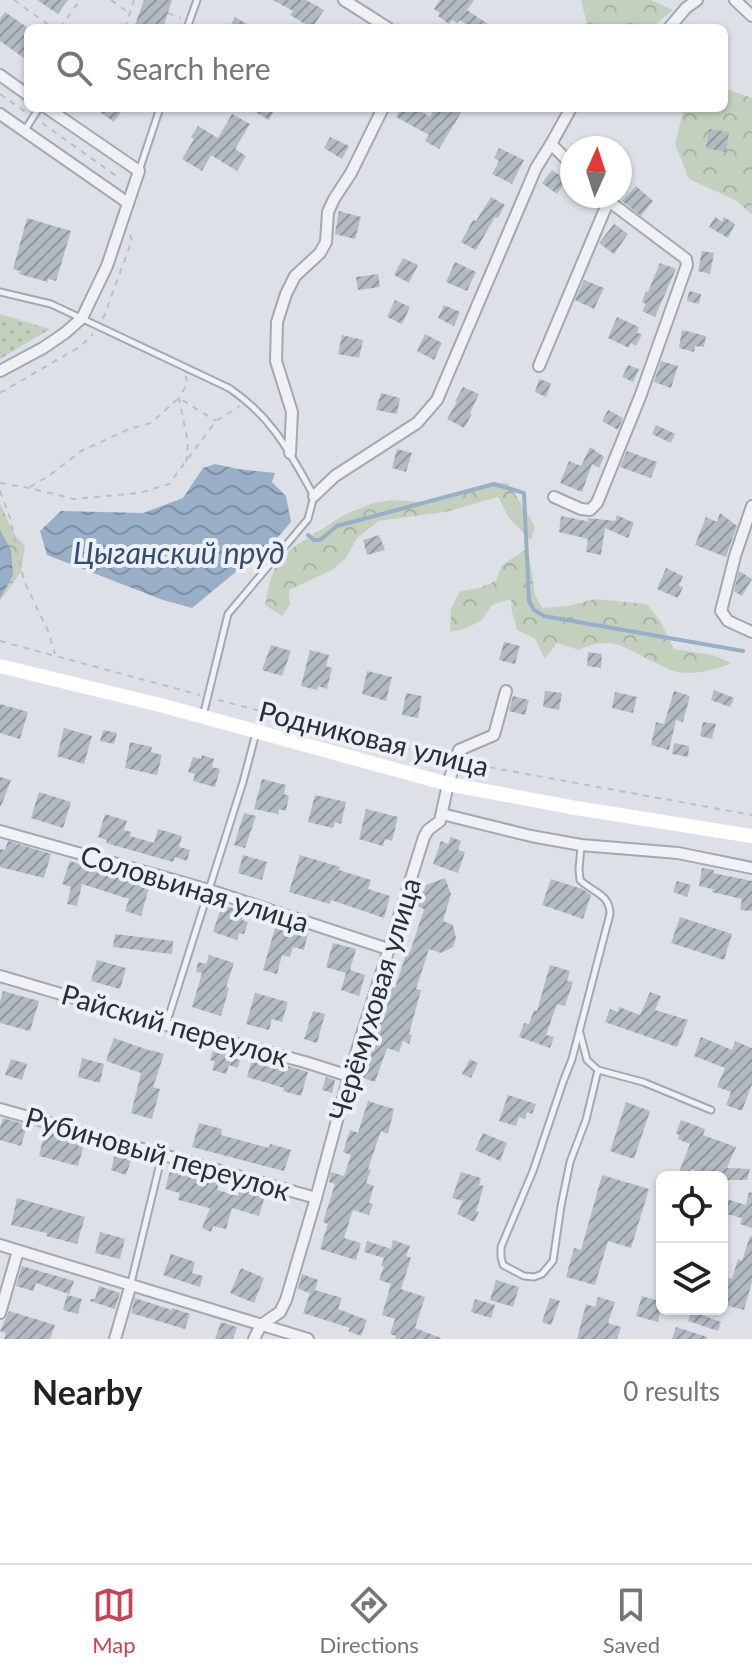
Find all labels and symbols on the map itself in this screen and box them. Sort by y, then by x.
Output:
north arrow [560,136,632,208]
water label: Цыганский пруд [73,534,285,570]
street label: Родниковая улица [256,693,492,783]
street label: Соловьиная улица [77,837,313,939]
street label: Черёмуховая улица [321,874,427,1124]
street label: Райский переулок [58,976,293,1074]
street label: Рубиновый переулок [22,1099,295,1207]

